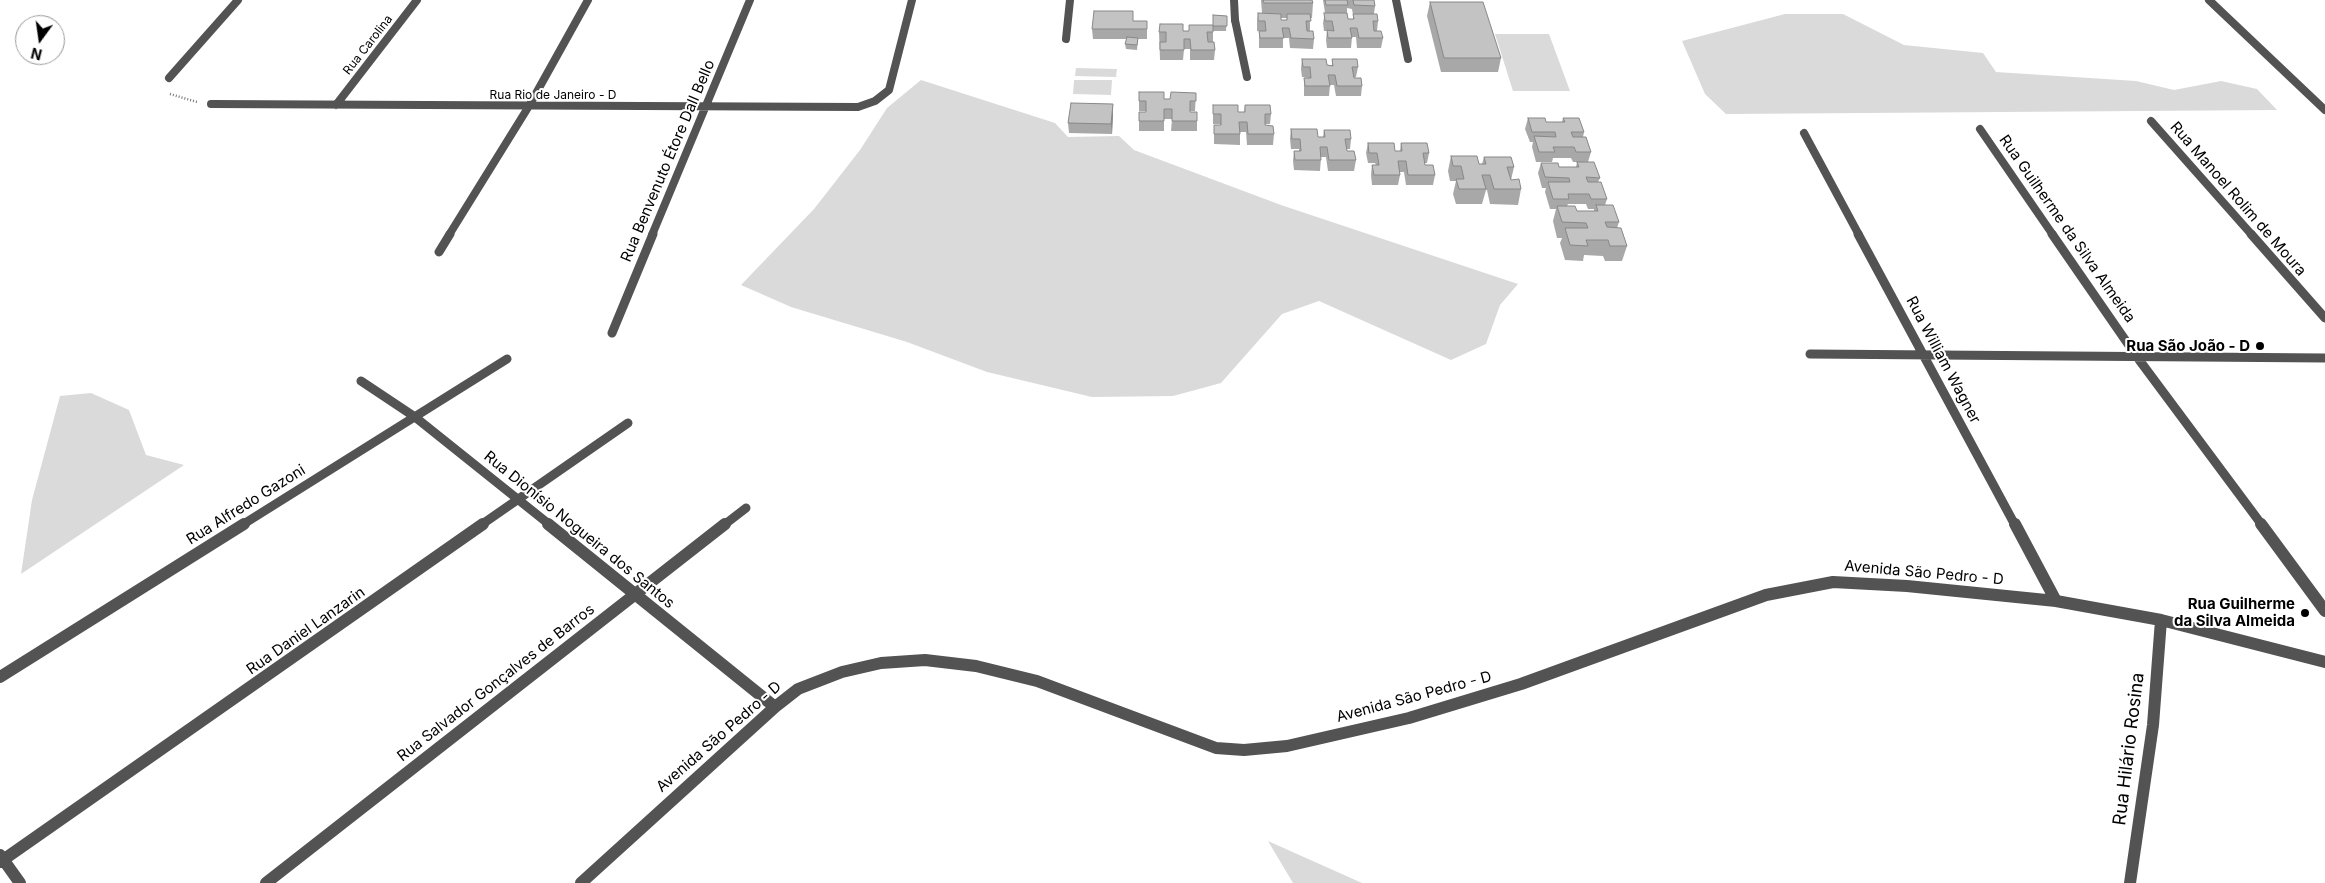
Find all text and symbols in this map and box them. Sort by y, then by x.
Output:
street label: Rua Carolina [340,12,396,78]
north arrow [15,15,65,65]
text: N [29,45,44,64]
street label: Rua Benvenuto Étore Dall Bello [617,57,719,265]
street label: Rua Rio de Janeiro - D [490,88,616,102]
street label: Rua Manoel Rolim de Moura [2166,118,2310,280]
street label: Rua Guilherme da Silva Almeida [1995,132,2139,326]
street label: Rua William Wagner [1902,293,1984,427]
place label: Rua São João - D [2126,337,2250,355]
marker: Rua São João - D [2254,340,2266,352]
street label: Rua Dionísio Nogueira dos Santos [480,448,678,612]
street label: Rua Alfredo Gazoni [183,461,309,549]
street label: Avenida São Pedro - D [1844,557,2004,589]
street label: Rua Daniel Lanzarin [243,583,369,679]
place label: Rua Guilherme da Silva Almeida [2174,595,2295,630]
street label: Rua Salvador Gonçalves de Barros [394,600,598,766]
marker: Rua Guilherme da Silva Almeida [2299,607,2311,619]
street label: Avenida São Pedro - D [1335,668,1493,726]
street label: Rua Hilário Rosina [2109,671,2149,827]
street label: Avenida São Pedro - D [653,678,785,796]

